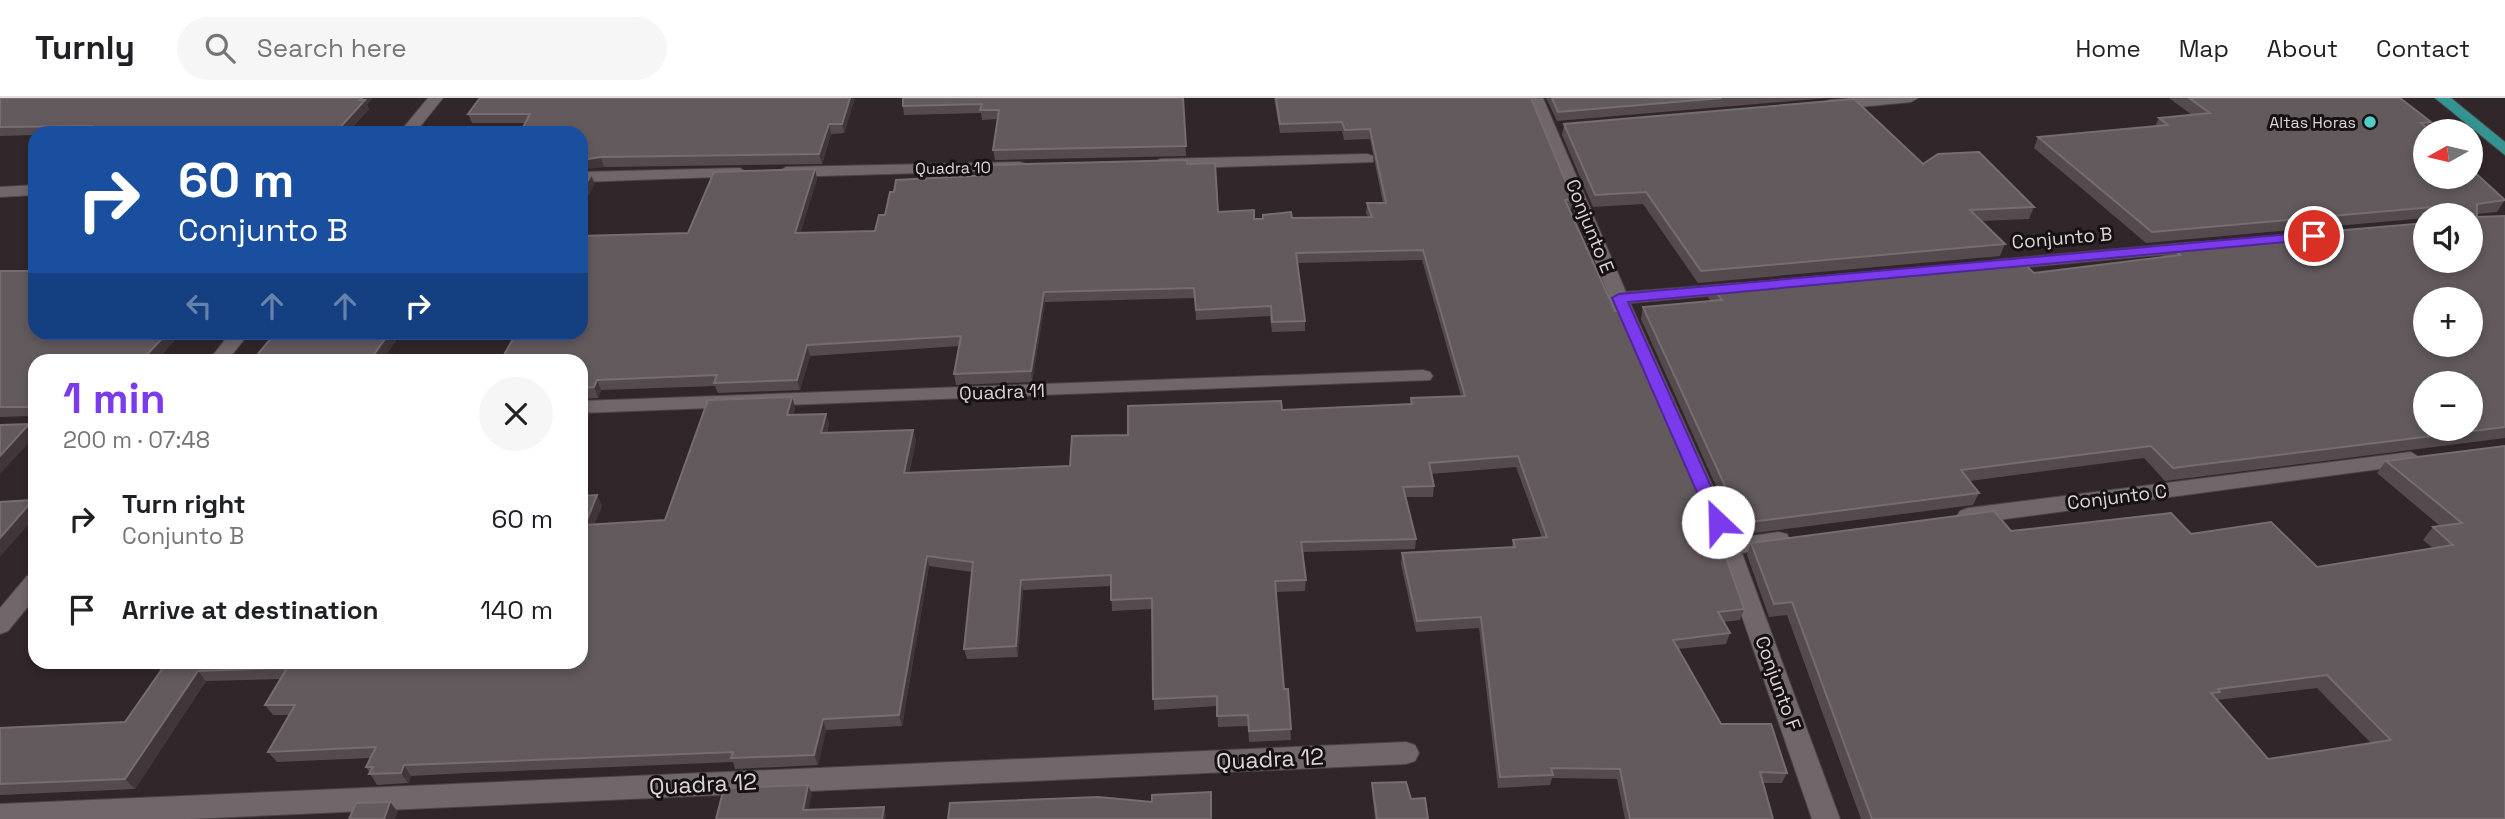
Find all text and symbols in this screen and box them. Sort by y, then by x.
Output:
search box [177,17,667,80]
text: Turnly [35,27,135,69]
icon: search [201,29,239,67]
text: Search here [257,31,407,65]
text: Home [2075,33,2141,64]
text: Map [2179,33,2229,64]
text: About [2267,33,2338,64]
text: Contact [2376,33,2470,64]
place label: Altas Horas [2269,112,2356,133]
marker: Altas Horas [2362,114,2378,130]
north arrow [2413,119,2483,189]
map controls [2413,119,2483,441]
text: 60 m [178,149,294,211]
icon: right [63,154,154,245]
street label: Quadra 10 [915,157,991,179]
street label: Conjunto E [1560,175,1620,277]
button: sound [2413,203,2483,273]
pin [2284,206,2344,266]
text: Conjunto B [178,210,348,250]
icon: arrive [2295,217,2333,255]
street label: Conjunto B [2011,221,2113,255]
icon: left [180,287,218,325]
icon: ahead [253,287,291,325]
icon: ahead [326,287,364,325]
icon: right [399,287,437,325]
button: + [2413,287,2483,357]
button: − [2413,371,2483,441]
text: 1 min [63,372,166,425]
button: close [479,377,553,451]
street label: Quadra 11 [959,378,1045,406]
text: 200 m · 07:48 [63,425,210,455]
street label: Conjunto C [2066,478,2168,516]
position arrow [1681,485,1755,559]
text: Turn right [122,487,246,521]
icon: right [63,500,101,538]
text: 60 m [491,502,553,536]
text: Conjunto B [122,521,244,551]
icon: arrive [63,591,101,629]
text: Arrive at destination [122,593,379,627]
text: 140 m [480,593,553,627]
street label: Conjunto F [1749,632,1807,734]
street label: Quadra 12 [1215,741,1325,777]
street label: Quadra 12 [648,766,758,802]

